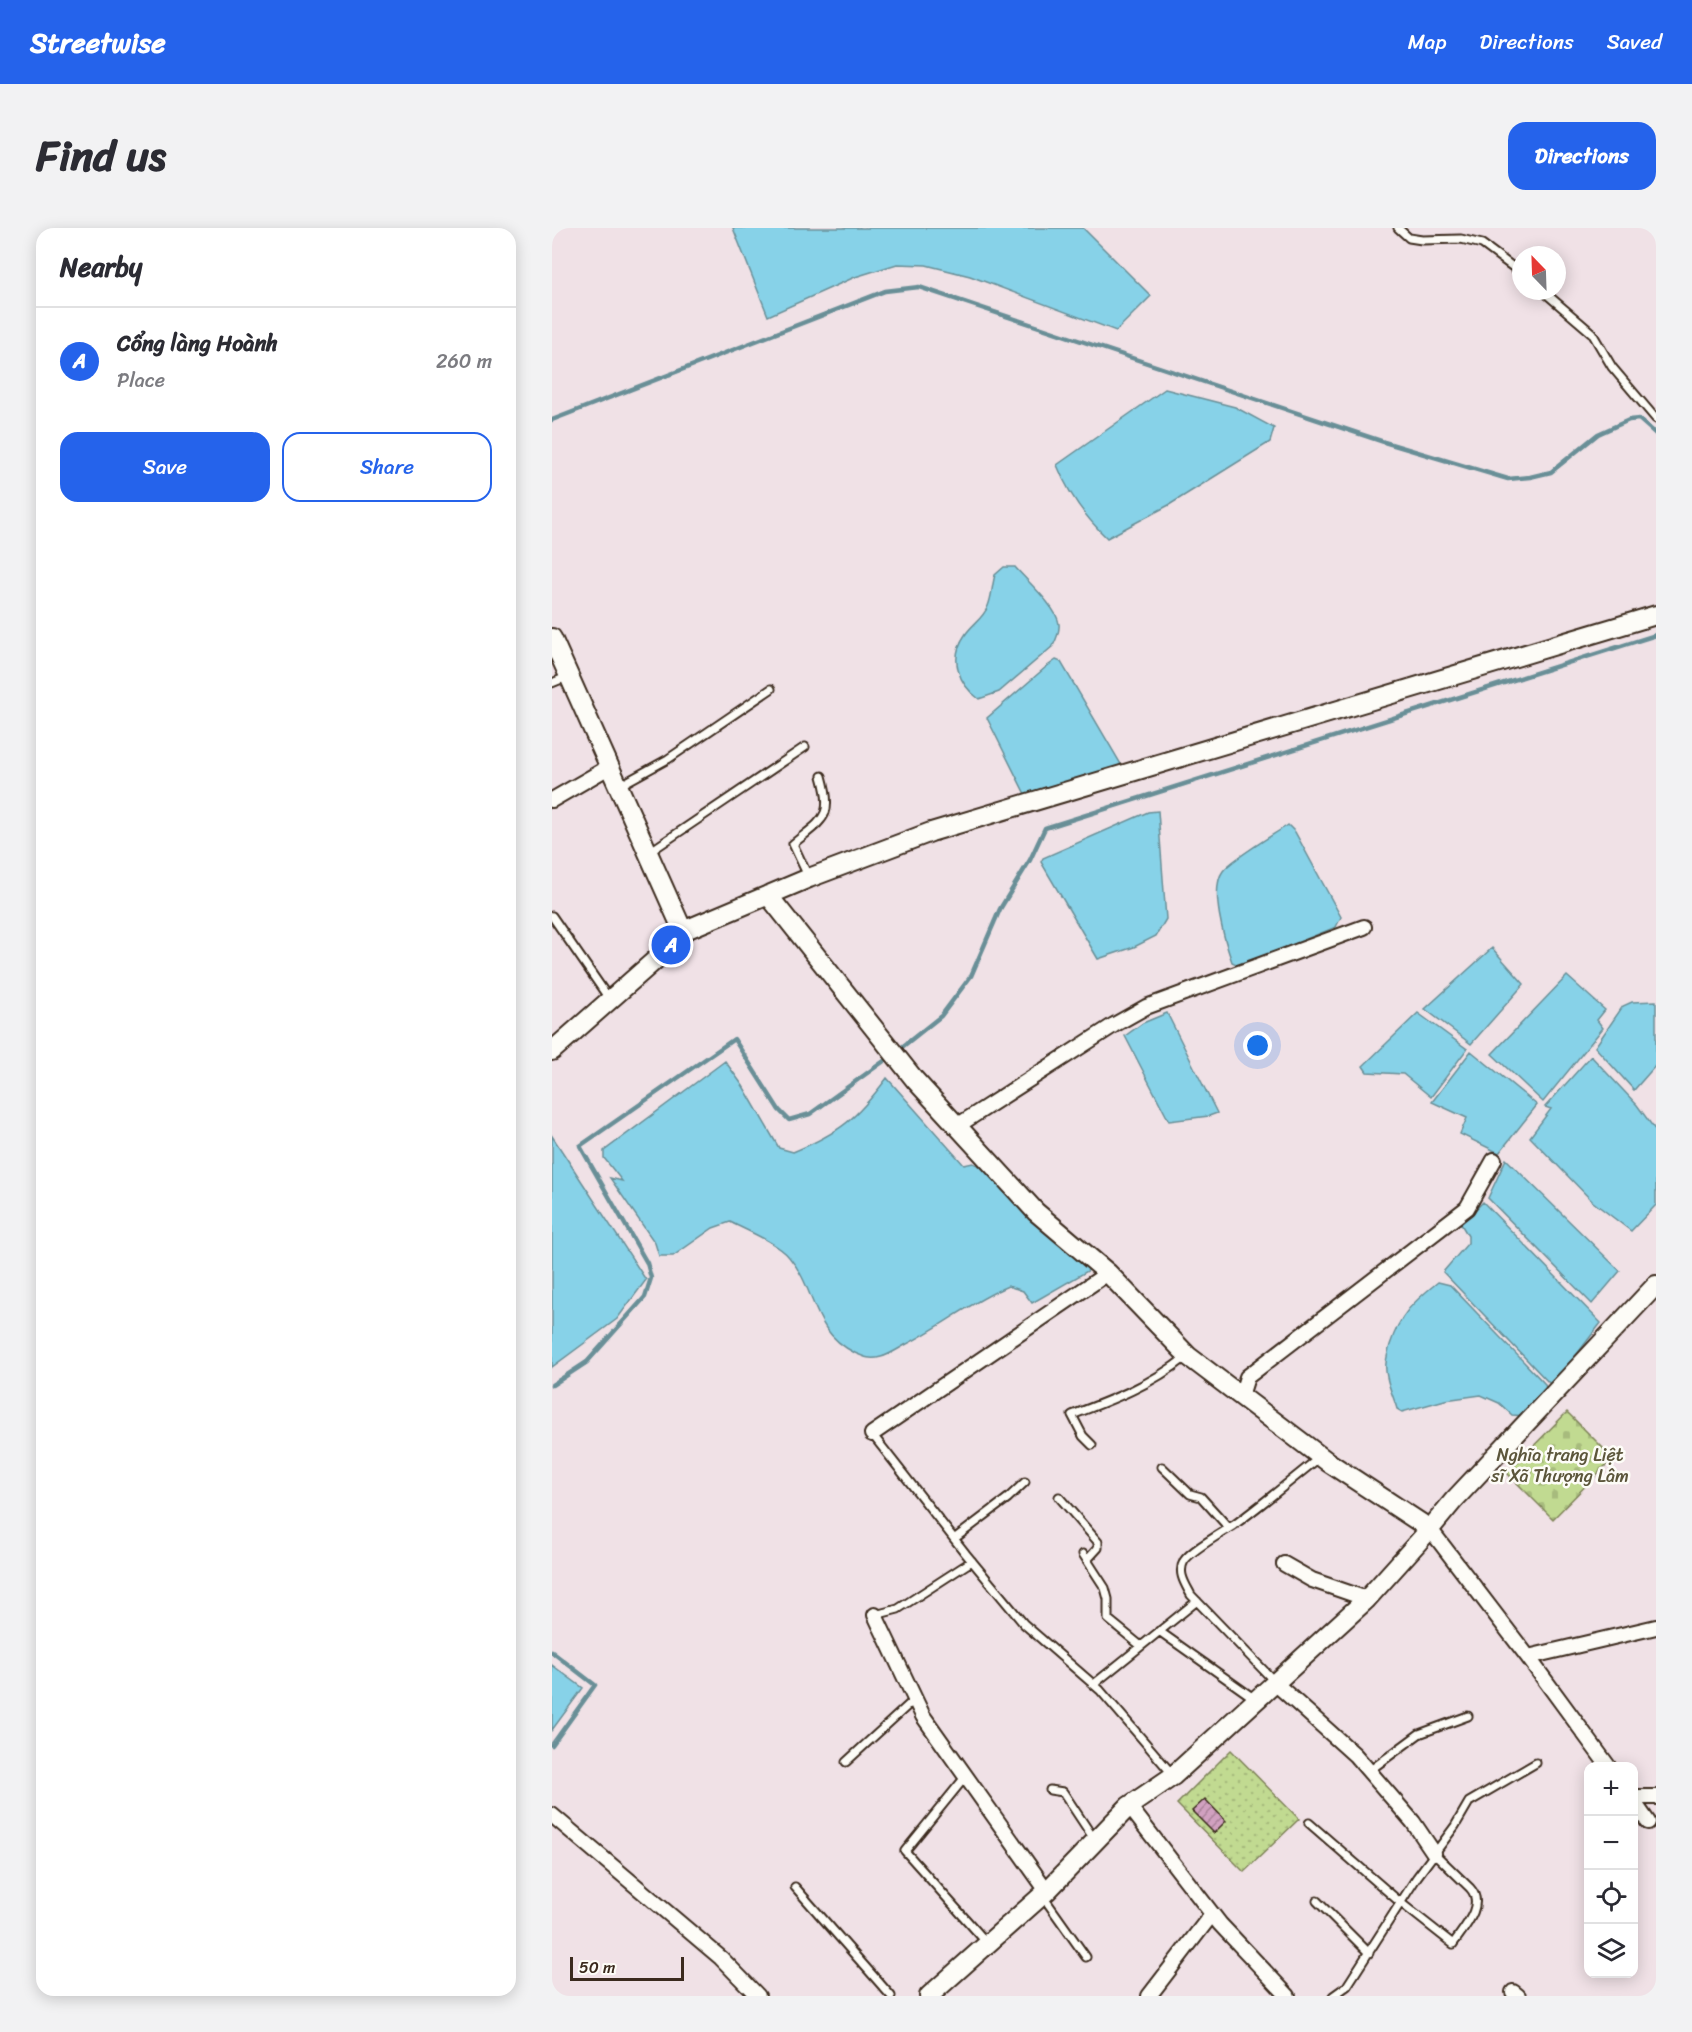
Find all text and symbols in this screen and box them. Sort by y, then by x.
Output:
text: Streetwise [30,18,166,67]
text: Map [1408,23,1446,61]
text: Directions [1479,23,1574,61]
text: Saved [1607,23,1662,61]
text: Find us [36,119,166,193]
button: Directions [1508,122,1656,190]
text: Nearby [60,244,142,290]
north arrow [1512,246,1566,300]
text: Cổng làng Hoành [117,324,278,363]
text: A [73,344,86,379]
text: 260 m [436,344,492,379]
text: Place [117,363,165,398]
button: Save [60,432,270,502]
button: Share [282,432,492,502]
pin: A [652,922,690,968]
your location [1243,1031,1272,1060]
park label: Nghĩa trang Liệt sĩ Xã Thượng Lâm [1490,1439,1629,1492]
map controls [1584,1762,1638,1978]
button: + [1584,1762,1638,1816]
button: − [1584,1816,1638,1870]
button: locate [1584,1870,1638,1924]
button: layers [1584,1924,1638,1978]
text: 50 m [579,1953,615,1982]
scale bar [570,1954,684,1982]

